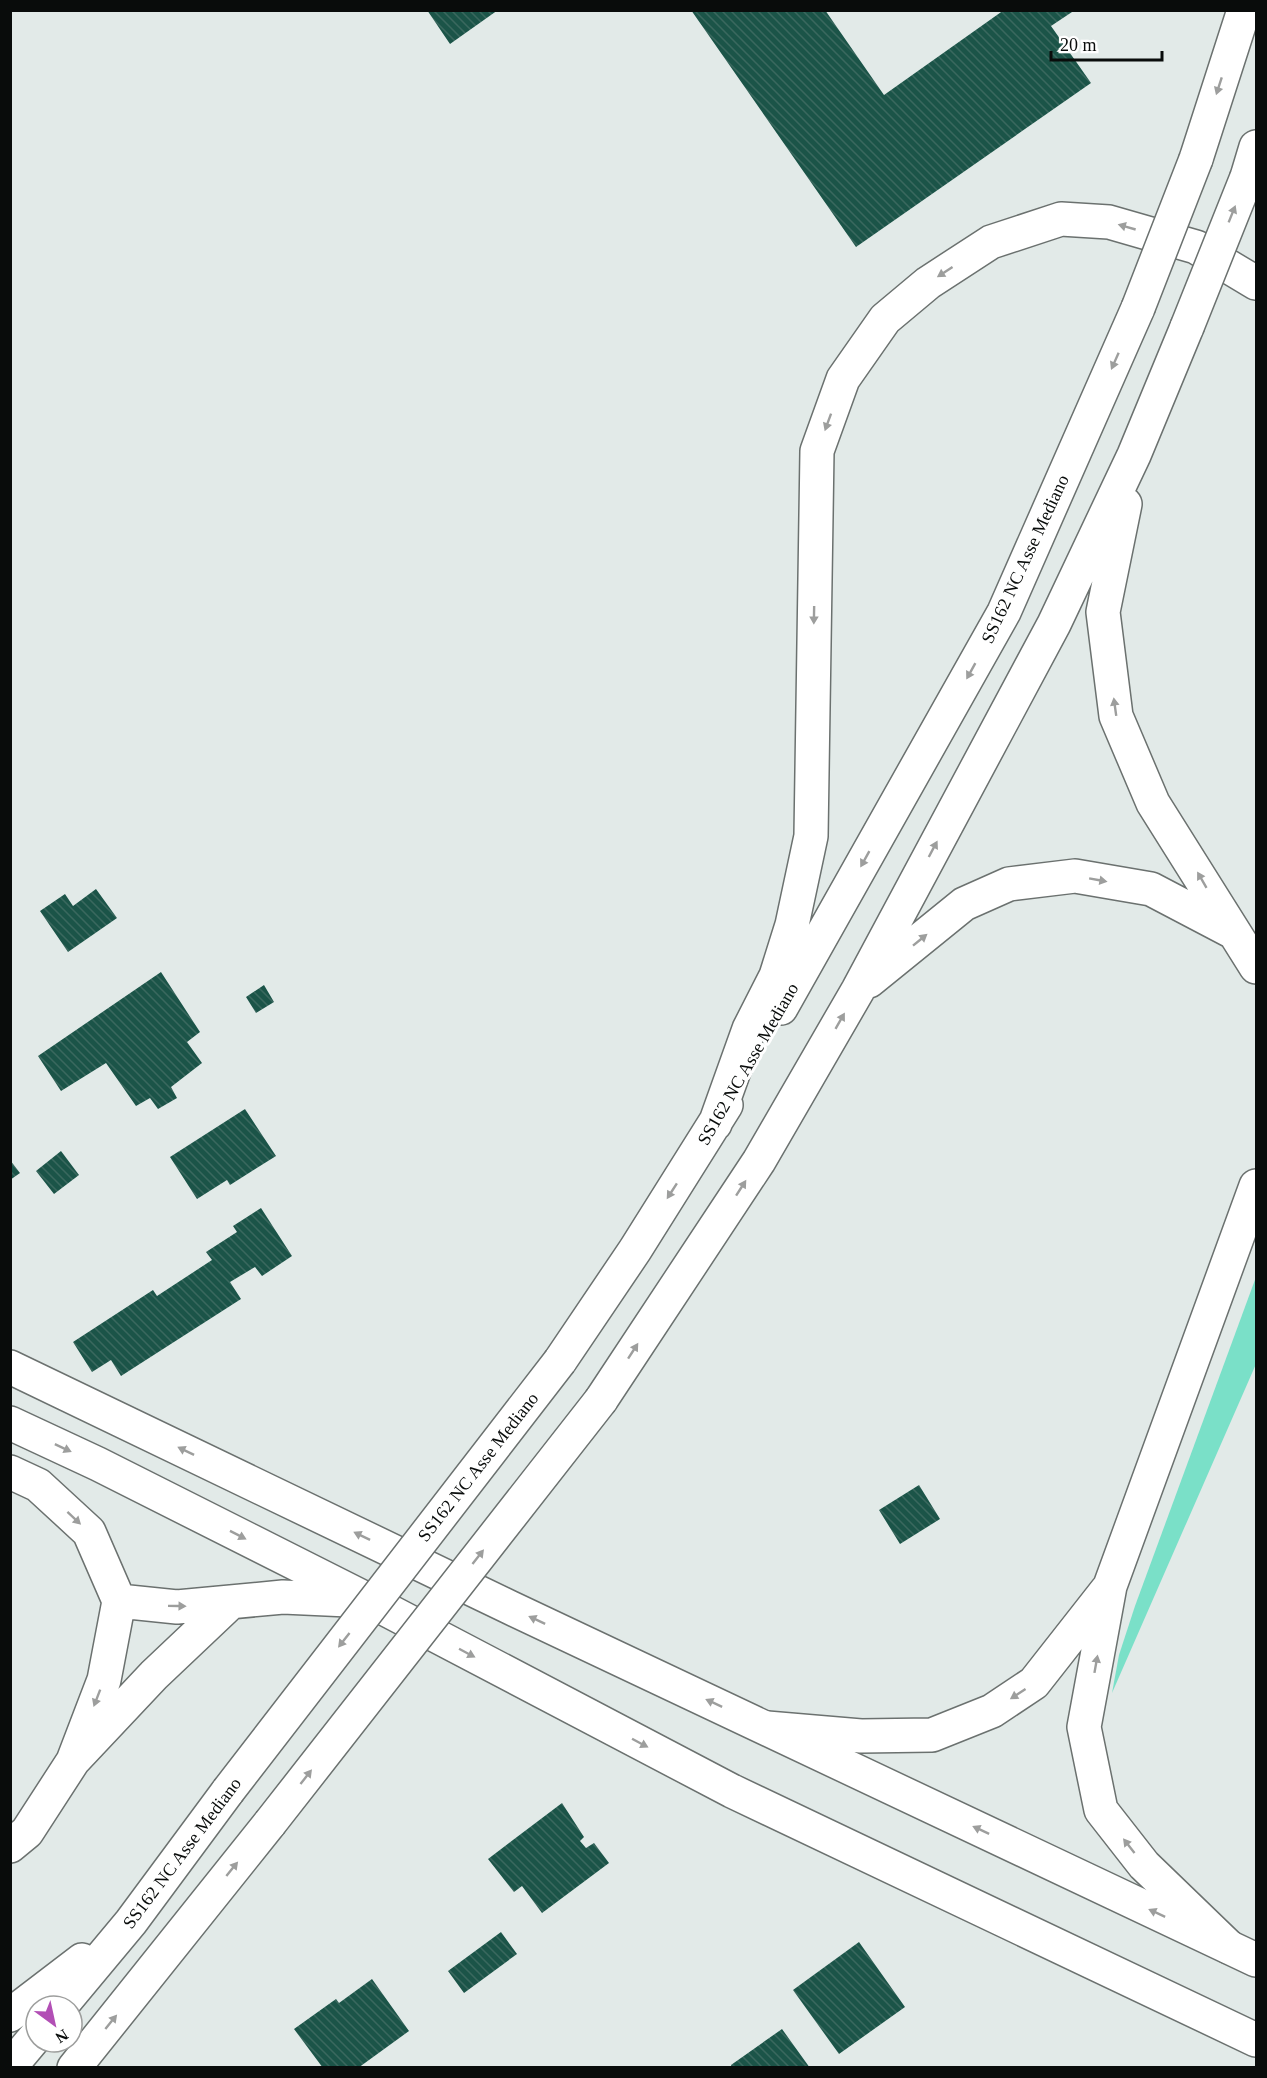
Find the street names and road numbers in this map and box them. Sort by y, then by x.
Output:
street label: SS162 NC Asse Mediano [977,472,1073,646]
street label: SS162 NC Asse Mediano [693,980,803,1148]
street label: SS162 NC Asse Mediano [414,1389,542,1545]
street label: SS162 NC Asse Mediano [119,1774,245,1932]

